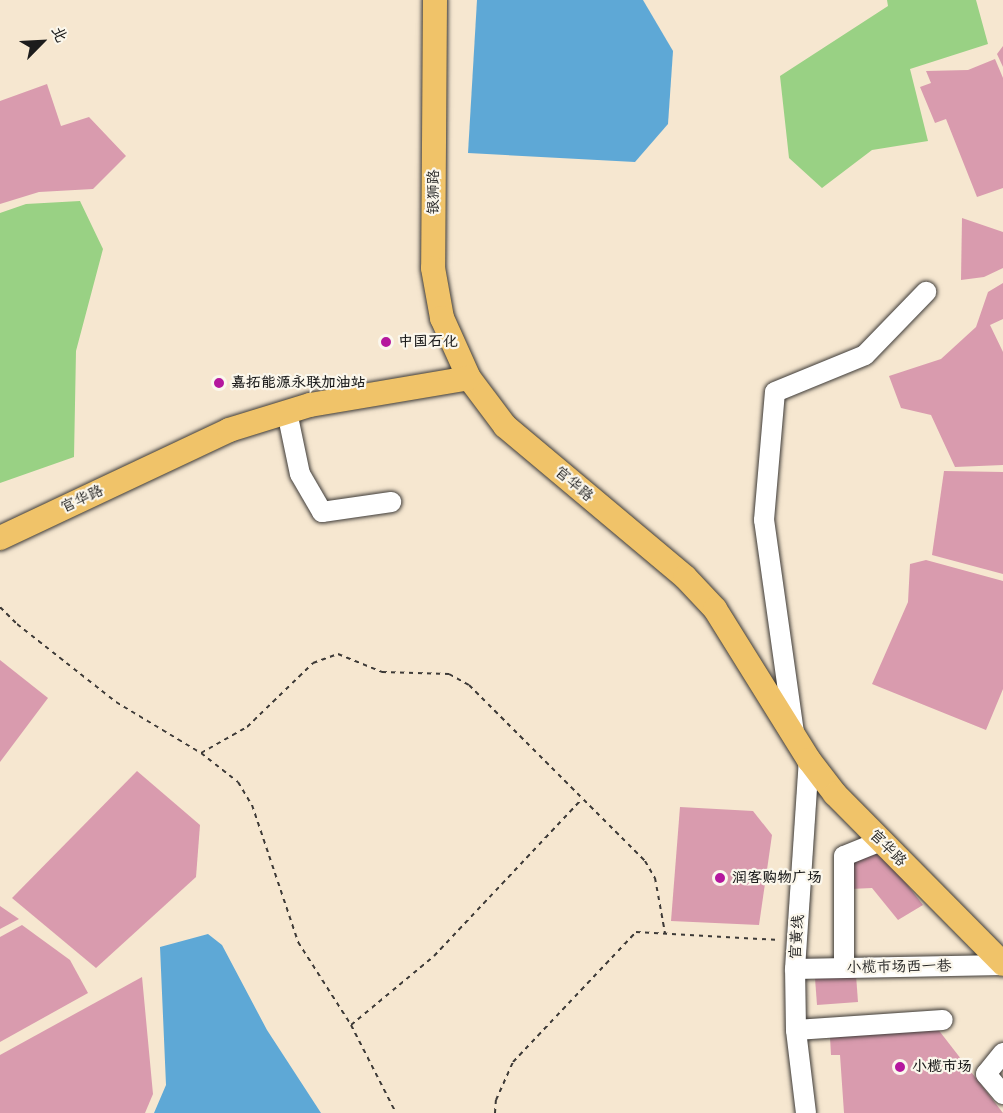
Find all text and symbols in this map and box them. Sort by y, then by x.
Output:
north arrow [12,12,72,72]
text: 北 [47,23,71,46]
street label: 银狮路 [425,170,443,214]
place label: 中国石化 [398,333,458,351]
marker: 中国石化 [379,335,393,349]
place label: 嘉拓能源永联加油站 [231,374,366,392]
marker: 嘉拓能源永联加油站 [212,376,226,390]
street label: 官华路 [551,463,597,505]
street label: 官华路 [58,481,106,517]
street label: 官华路 [866,826,910,870]
place label: 润客购物广场 [732,869,822,887]
marker: 润客购物广场 [713,871,727,885]
street label: 官黄线 [786,914,808,960]
street label: 小榄市场西一巷 [846,957,952,977]
place label: 小榄市场 [912,1058,972,1076]
marker: 小榄市场 [893,1060,907,1074]

